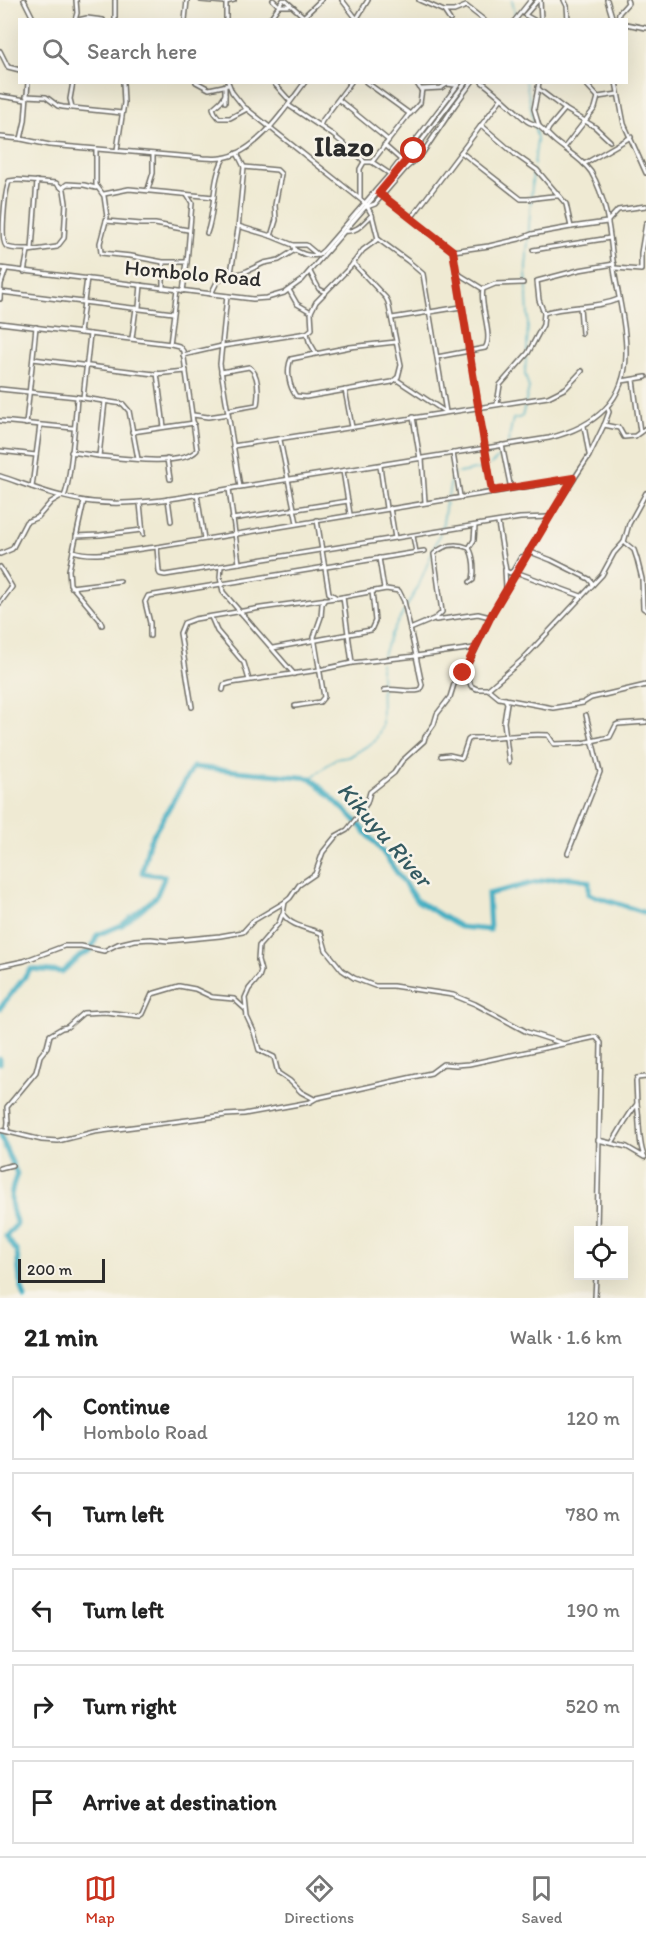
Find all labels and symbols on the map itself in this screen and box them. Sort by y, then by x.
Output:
district label: Ilazo [314,129,374,163]
route start [400,137,426,163]
street label: Hombolo Road [123,254,263,292]
route end [449,659,475,685]
water label: Kikuyu River [332,776,440,894]
scale bar [18,1256,105,1284]

